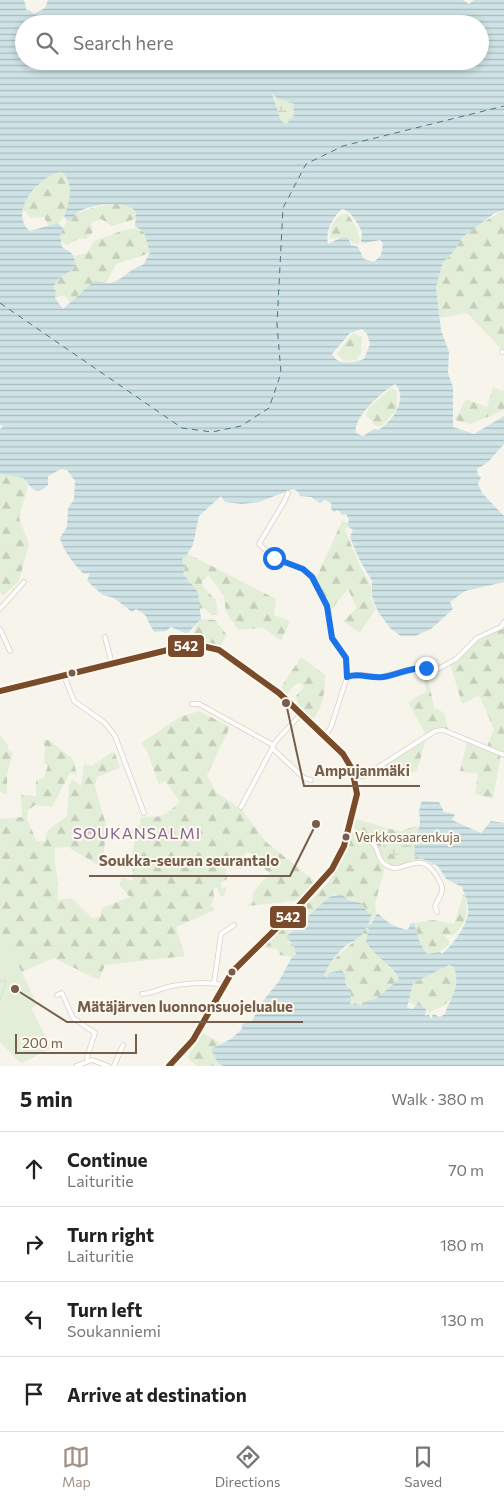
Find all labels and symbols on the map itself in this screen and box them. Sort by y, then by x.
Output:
route start [263,547,286,570]
line badge: 542 [167,634,205,658]
text: 542 [174,637,198,654]
route end [415,657,438,680]
unlabelled marker [67,668,77,678]
callout: Ampujanmäki [304,756,420,786]
text: Ampujanmäki [314,761,410,779]
district label: SOUKANSALMI [73,823,201,842]
place label: Verkkosaarenkuja [355,829,460,845]
marker: Verkkosaarenkuja [341,832,351,842]
callout: Soukka-seuran seurantalo [89,846,290,876]
text: Soukka-seuran seurantalo [99,851,279,869]
line badge: 542 [269,905,307,929]
text: 542 [276,908,300,925]
unlabelled marker [227,967,237,977]
callout: Mätäjärven luonnonsuojelualue [67,992,303,1022]
text: Mätäjärven luonnonsuojelualue [77,997,293,1015]
scale bar [15,1031,138,1054]

